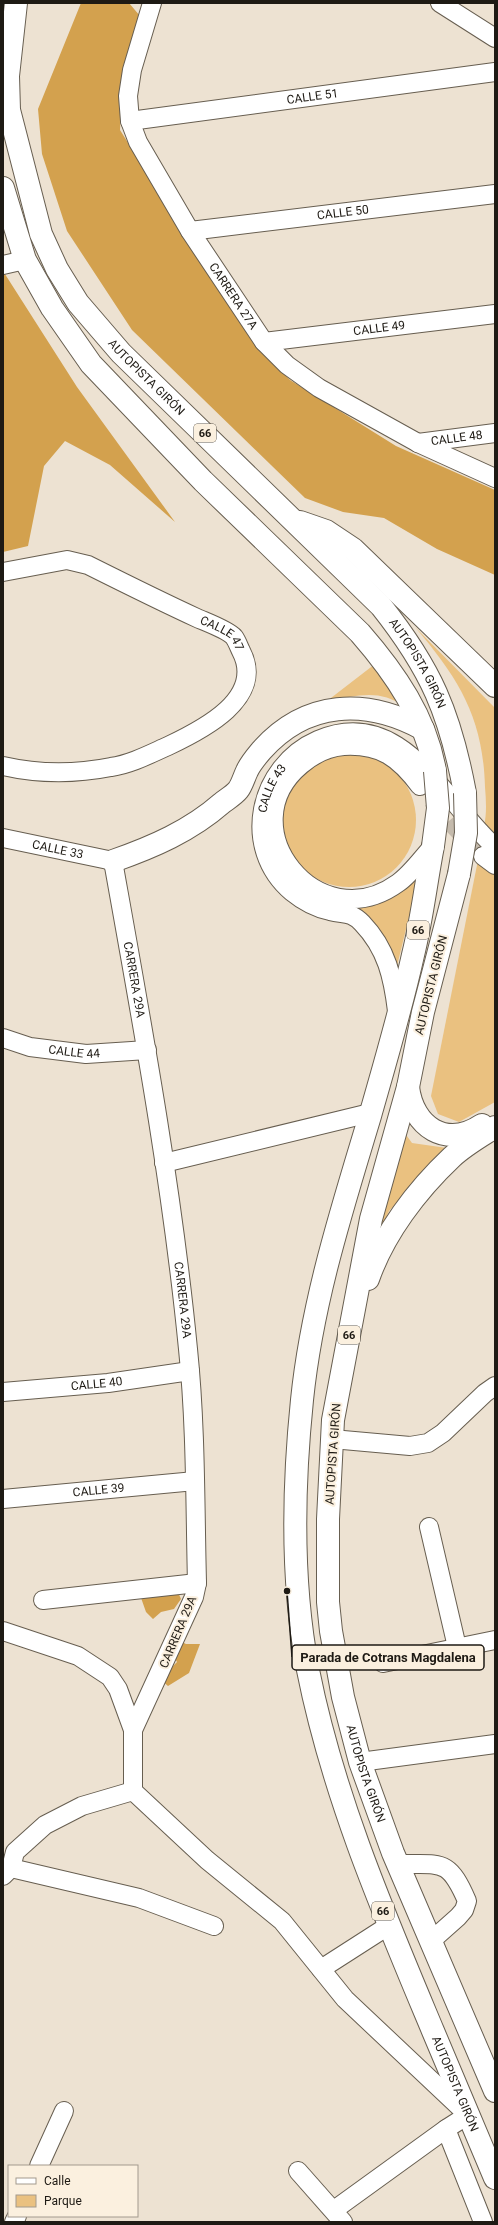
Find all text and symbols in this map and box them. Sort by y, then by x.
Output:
street label: CALLE 51 [286,86,339,107]
street label: CALLE 50 [316,202,370,223]
street label: CARRERA 27A [206,260,261,332]
street label: CALLE 49 [353,318,406,338]
street label: AUTOPISTA GIRÓN [105,336,188,418]
road number: 66 [194,424,216,442]
street label: CALLE 48 [430,428,484,448]
street label: CALLE 47 [198,613,247,653]
street label: AUTOPISTA GIRÓN [386,616,449,710]
street label: CALLE 43 [255,761,289,814]
street label: CALLE 33 [31,837,85,862]
road number: 66 [407,921,429,939]
street label: AUTOPISTA GIRÓN [411,934,450,1036]
street label: CARRERA 29A [121,941,148,1019]
street label: CALLE 44 [48,1042,101,1061]
street label: CARRERA 29A [171,1261,194,1339]
road number: 66 [338,1326,360,1344]
street label: CALLE 40 [70,1374,124,1393]
street label: AUTOPISTA GIRÓN [321,1403,344,1505]
street label: CALLE 39 [72,1481,125,1499]
street label: CARRERA 29A [157,1594,200,1670]
callout: Parada de Cotrans Magdalena [292,1645,484,1670]
text: Parada de Cotrans Magdalena [300,1650,476,1665]
street label: AUTOPISTA GIRÓN [344,1723,388,1824]
road number: 66 [372,1902,394,1920]
street label: AUTOPISTA GIRÓN [429,2034,481,2133]
legend [8,2165,138,2217]
text: Calle [44,2174,71,2188]
text: Parque [44,2194,82,2208]

